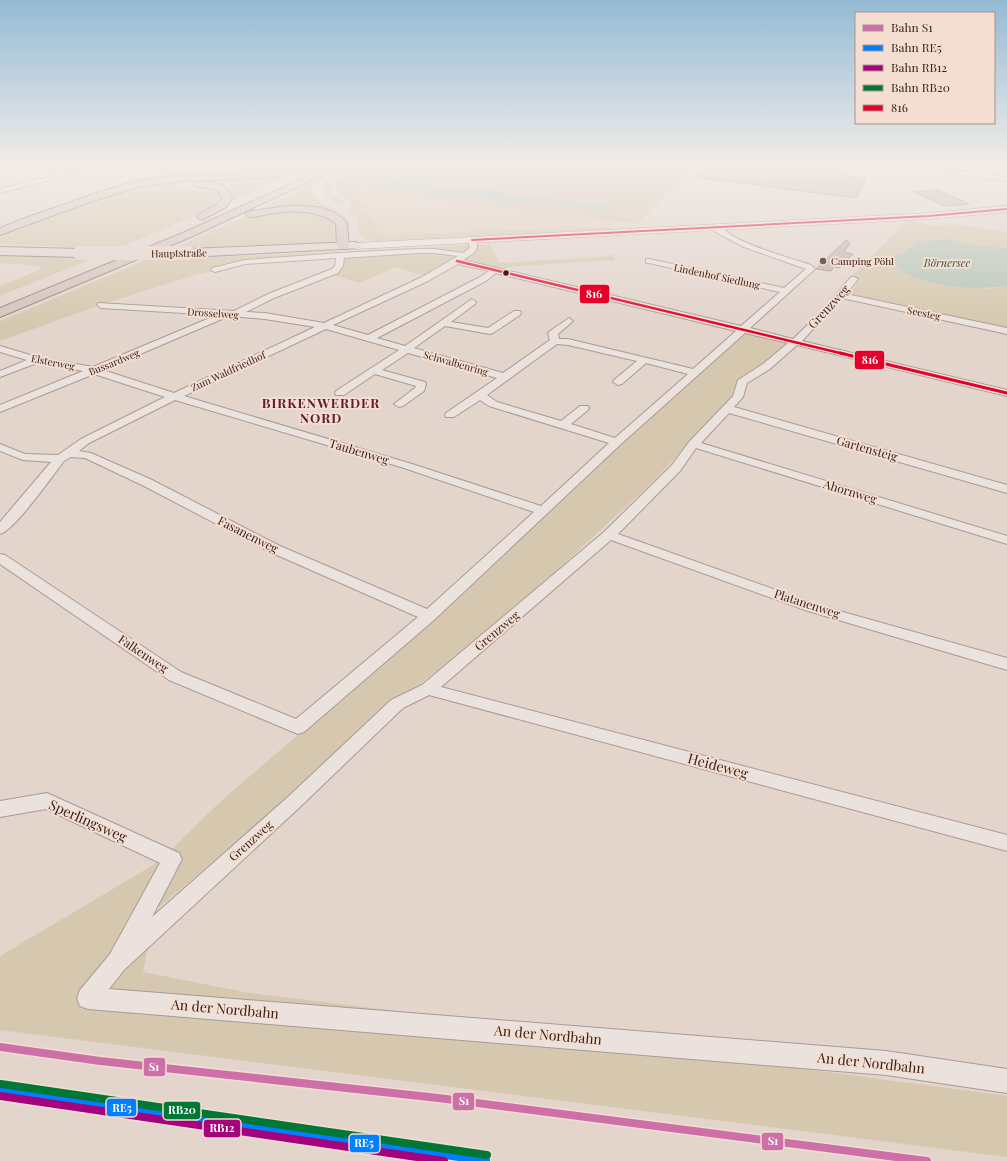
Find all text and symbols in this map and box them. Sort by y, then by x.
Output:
legend [855,12,995,124]
text: Bahn S1 [891,19,933,35]
text: Bahn RE5 [891,39,942,55]
text: Bahn RB12 [891,59,947,75]
text: Bahn RB20 [891,79,950,95]
text: 816 [891,99,908,115]
street label: Hauptstraße [151,246,207,260]
place label: Camping Pöhl [831,254,894,268]
water label: Börnersee [923,255,970,270]
marker: Camping Pöhl [818,256,828,266]
street label: Lindenhof Siedlung [673,260,762,292]
unlabelled marker [501,268,511,278]
street label: Grenzweg [804,281,853,332]
line badge: 816 [579,284,610,304]
text: 816 [586,286,602,301]
street label: Seesteg [906,303,943,324]
street label: Drosselweg [187,304,240,322]
street label: Bussardweg [86,345,142,379]
street label: Zum Waldfriedhof [188,347,268,394]
street label: Schwalbenring [422,347,491,379]
line badge: 816 [854,350,885,370]
street label: Elsterweg [30,351,77,373]
text: 816 [862,352,878,367]
district label: BIRKENWERDER NORD [262,394,380,426]
street label: Gartensteig [835,432,900,465]
street label: Taubenweg [327,434,392,468]
street label: Ahornweg [821,475,880,507]
street label: Fasanenweg [216,512,282,556]
street label: Platanenweg [772,585,843,621]
street label: Grenzweg [471,606,523,654]
street label: Falkenweg [115,631,172,676]
street label: Heideweg [686,748,751,783]
street label: Sperlingsweg [46,795,131,847]
street label: Grenzweg [225,816,276,864]
street label: An der Nordbahn [169,994,280,1023]
street label: An der Nordbahn [492,1020,603,1049]
street label: An der Nordbahn [815,1047,926,1078]
line badge: S1 [143,1057,166,1077]
text: S1 [149,1059,159,1074]
line badge: S1 [452,1092,475,1111]
text: S1 [459,1093,469,1108]
line badge: RE5 [106,1098,137,1117]
text: RE5 [112,1100,132,1115]
line badge: RB20 [163,1101,201,1120]
text: RB20 [168,1102,196,1117]
line badge: RB12 [203,1119,241,1138]
text: RB12 [210,1120,235,1135]
line badge: S1 [761,1132,784,1151]
text: S1 [768,1133,778,1148]
line badge: RE5 [349,1134,380,1153]
text: RE5 [354,1135,374,1150]

